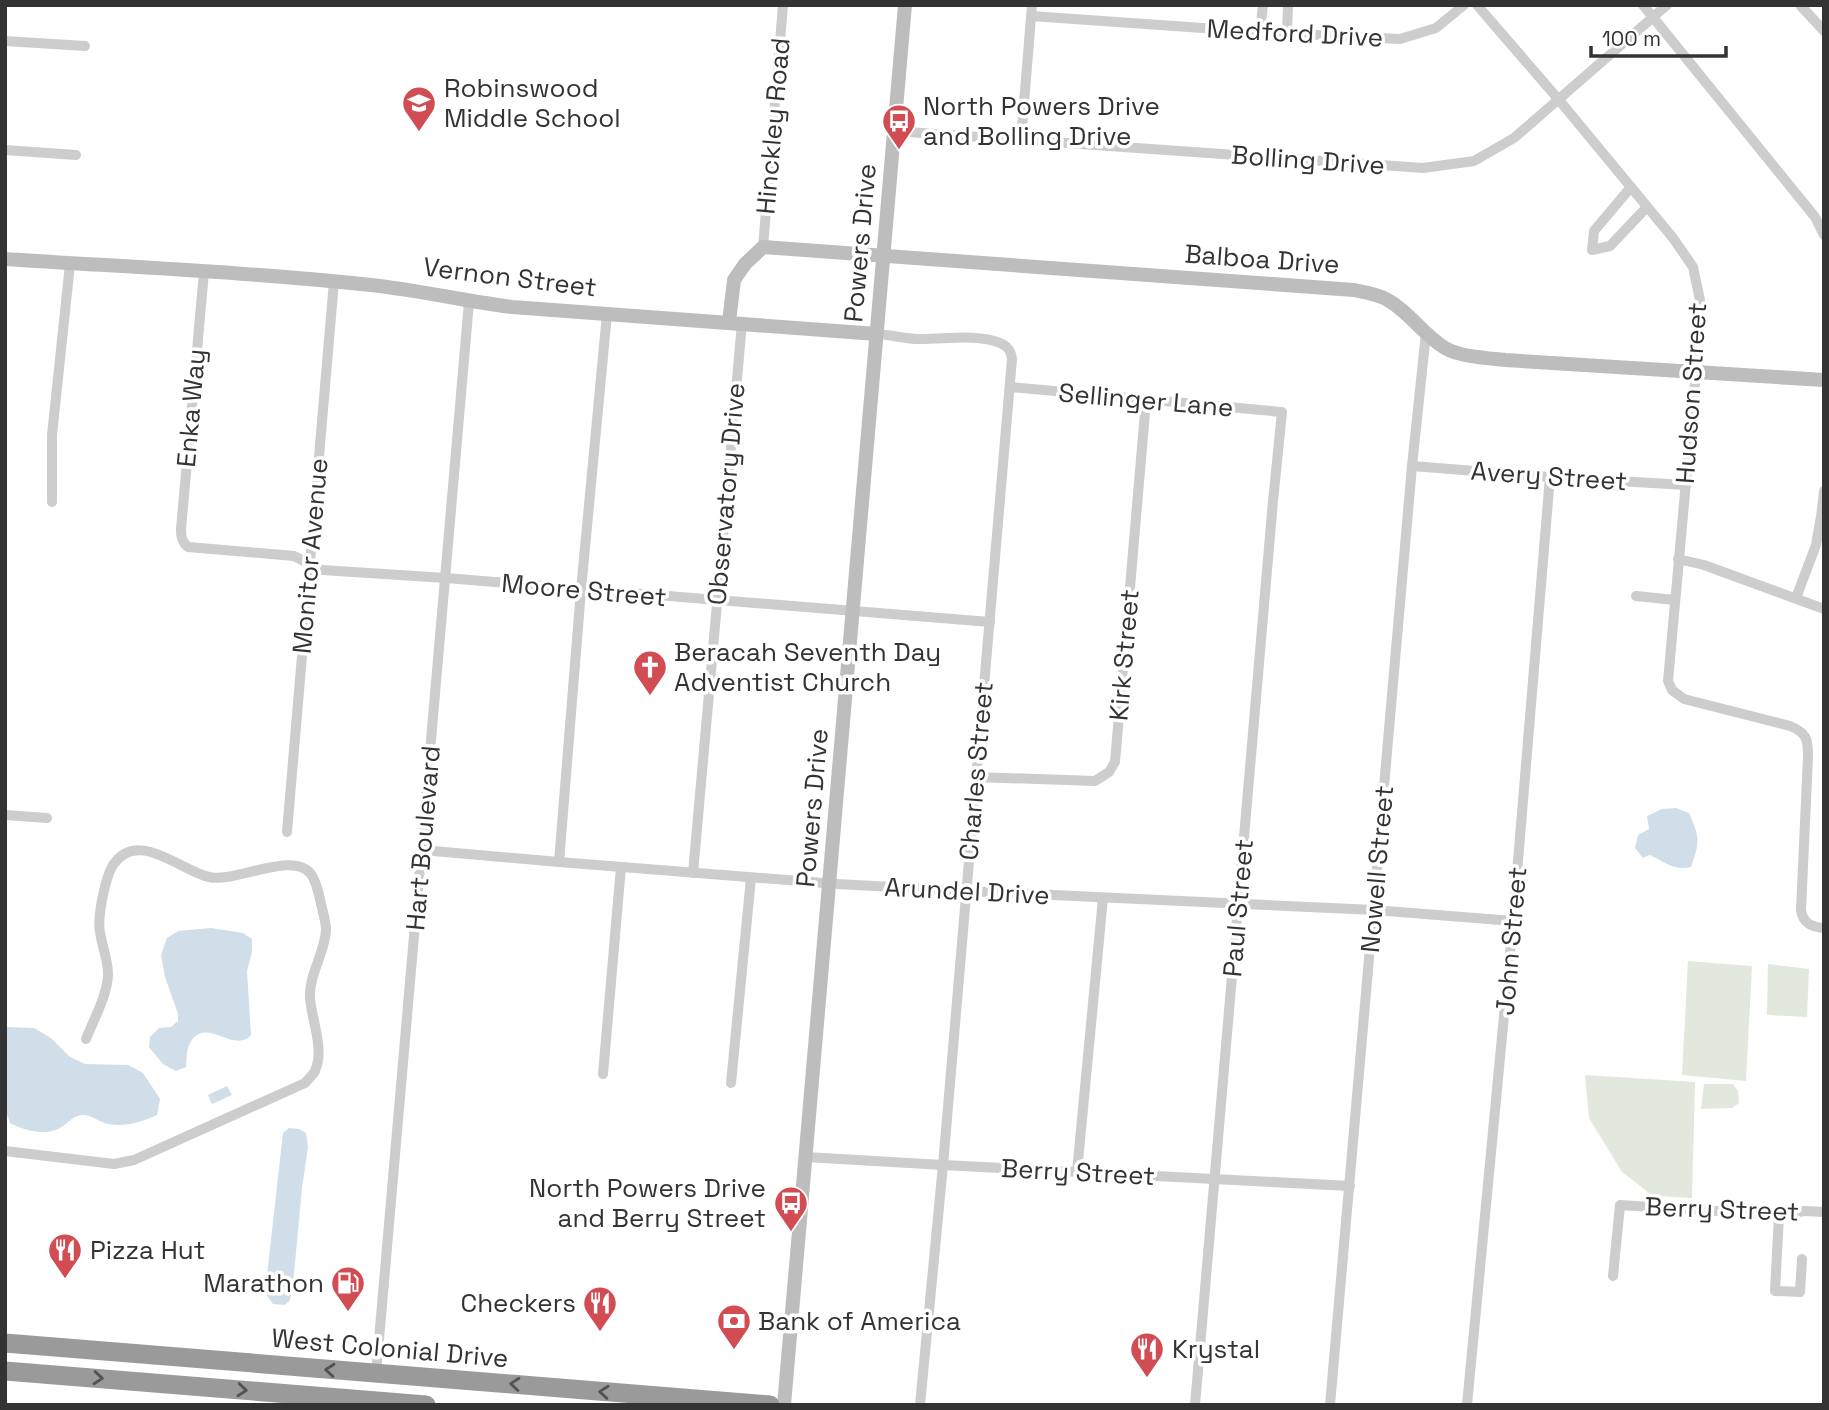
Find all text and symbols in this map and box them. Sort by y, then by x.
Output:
street label: Medford Drive [1206,11,1384,55]
scale bar [1591,14,1726,58]
text: 100 m [1602,25,1661,52]
street label: Hinckley Road [748,36,798,216]
place label: Robinswood Middle School [444,71,621,135]
school or university icon: Robinswood Middle School [400,84,438,133]
place label: North Powers Drive and Bolling Drive [923,89,1160,153]
bus stop icon: North Powers Drive and Bolling Drive [880,102,918,151]
street label: Bolling Drive [1230,138,1386,182]
street label: Powers Drive [836,162,884,324]
street label: Balboa Drive [1183,237,1341,281]
street label: Vernon Street [421,249,599,305]
street label: Hudson Street [1668,301,1714,485]
street label: Enka Way [169,347,213,469]
street label: Sellinger Lane [1057,375,1235,425]
street label: Observatory Drive [699,381,753,607]
street label: Avery Street [1470,454,1628,498]
street label: Monitor Avenue [285,457,335,655]
street label: Moore Street [500,566,668,614]
street label: Kirk Street [1101,588,1147,722]
place label: Beracah Seventh Day Adventist Church [674,635,941,699]
church icon: Beracah Seventh Day Adventist Church [631,648,669,697]
street label: Charles Street [951,680,1001,862]
street label: Powers Drive [788,727,836,889]
street label: Hart Boulevard [398,744,448,932]
street label: Nowell Street [1353,784,1401,954]
street label: Paul Street [1215,838,1261,978]
street label: John Street [1488,865,1534,1017]
street label: Arundel Drive [883,870,1051,912]
street label: Berry Street [1000,1151,1156,1193]
place label: North Powers Drive and Berry Street [529,1171,766,1235]
bus stop icon: North Powers Drive and Berry Street [772,1184,810,1233]
street label: Berry Street [1644,1189,1800,1229]
restaurant icon: Pizza Hut [46,1231,84,1280]
place label: Pizza Hut [90,1233,206,1267]
fuel station icon: Marathon [329,1264,367,1313]
place label: Marathon [203,1266,324,1300]
restaurant icon: Checkers [581,1284,619,1333]
place label: Checkers [460,1286,576,1320]
bank icon: Bank of America [715,1302,753,1351]
place label: Bank of America [758,1304,961,1338]
street label: West Colonial Drive [270,1321,510,1375]
restaurant icon: Krystal [1128,1330,1166,1379]
place label: Krystal [1172,1332,1260,1366]
one-way arrow [324,1363,335,1378]
one-way arrow [92,1370,103,1385]
one-way arrow [509,1377,520,1392]
one-way arrow [237,1382,248,1397]
one-way arrow [599,1385,610,1400]

